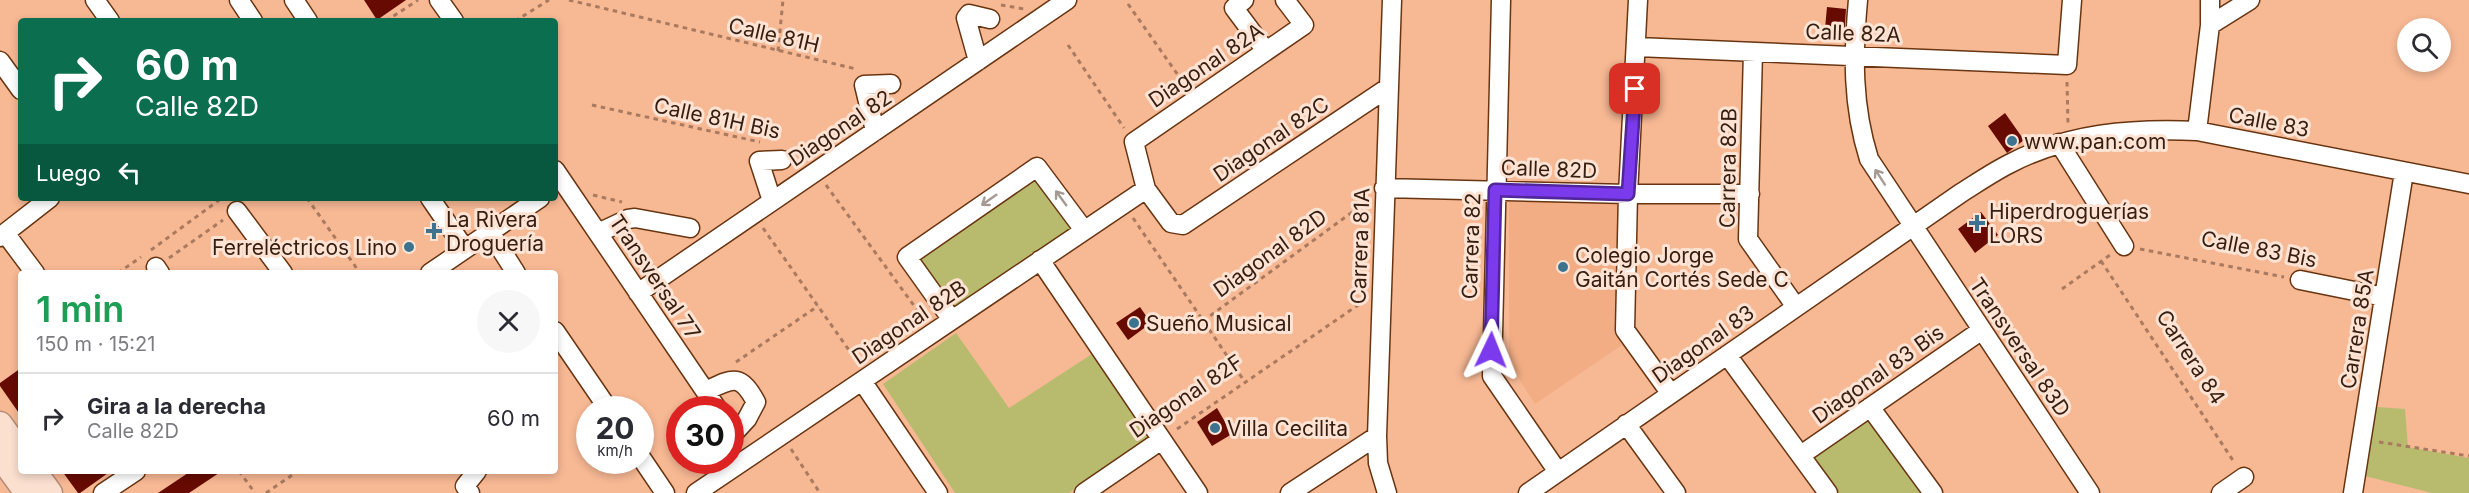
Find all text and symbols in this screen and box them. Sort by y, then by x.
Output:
street label: Calle 81H [726,12,822,58]
street label: Diagonal 82A [1144,17,1268,113]
map controls [2397,18,2451,72]
button: search [2397,18,2451,72]
street label: Calle 82A [1805,19,1901,47]
text: 60 m [135,39,239,90]
icon: right [36,42,114,120]
pin [1609,63,1660,114]
icon: arrive [1618,72,1651,105]
street label: Diagonal 82 [784,85,896,171]
text: Calle 82D [135,90,259,123]
street label: Diagonal 82C [1209,91,1333,187]
street label: Calle 81H Bis [652,92,782,144]
street label: Calle 83 [2227,102,2311,142]
street label: Carrera 82B [1714,108,1742,228]
place label: www.pan.com [2024,129,2166,154]
marker: www.pan.com [2005,134,2019,148]
street label: Calle 82D [1500,155,1598,183]
icon: left [113,156,146,189]
text: Luego [36,160,101,186]
one-way arrow [1874,169,1886,186]
street label: Carrera 81A [1345,187,1375,305]
one-way arrow [1055,191,1067,207]
street label: Carrera 82 [1457,192,1485,300]
one-way arrow [982,194,998,206]
place label: Hiperdroguerías LORS [1989,199,2149,248]
street label: Diagonal 82D [1209,204,1331,302]
place label: La Rivera Droguería [446,207,544,256]
street label: Transversal 77 [604,210,706,344]
marker: Hiperdroguerías LORS [1970,216,1984,230]
marker: La Rivera Droguería [427,224,441,238]
street label: Calle 83 Bis [2199,226,2319,272]
place label: Ferreléctricos Lino [212,235,397,260]
marker: Ferreléctricos Lino [402,240,416,254]
place label: Colegio Jorge Gaitán Cortés Sede C [1575,243,1789,292]
marker: Colegio Jorge Gaitán Cortés Sede C [1556,260,1570,274]
street label: Carrera 85A [2335,267,2379,391]
street label: Transversal 83D [1964,273,2076,421]
street label: Diagonal 82B [847,275,971,369]
text: 1 min [36,287,124,331]
button: close [477,290,540,353]
street label: Diagonal 83 [1647,300,1759,388]
street label: Carrera 84 [2151,305,2231,409]
place label: Sueño Musical [1146,311,1292,336]
marker: Sueño Musical [1127,316,1141,330]
position arrow [1459,318,1523,382]
street label: Diagonal 83 Bis [1808,319,1948,429]
text: 150 m · 15:21 [36,332,155,356]
street label: Diagonal 82F [1125,349,1247,443]
text: Gira a la derecha [87,393,266,419]
speed limit sign: 30 [666,396,744,474]
icon: right [36,402,69,435]
text: 60 m [487,405,540,431]
text: 20 [595,410,635,446]
place label: Villa Cecilita [1227,416,1348,441]
text: Calle 82D [87,419,179,443]
marker: Villa Cecilita [1208,421,1222,435]
text: km/h [597,441,633,460]

